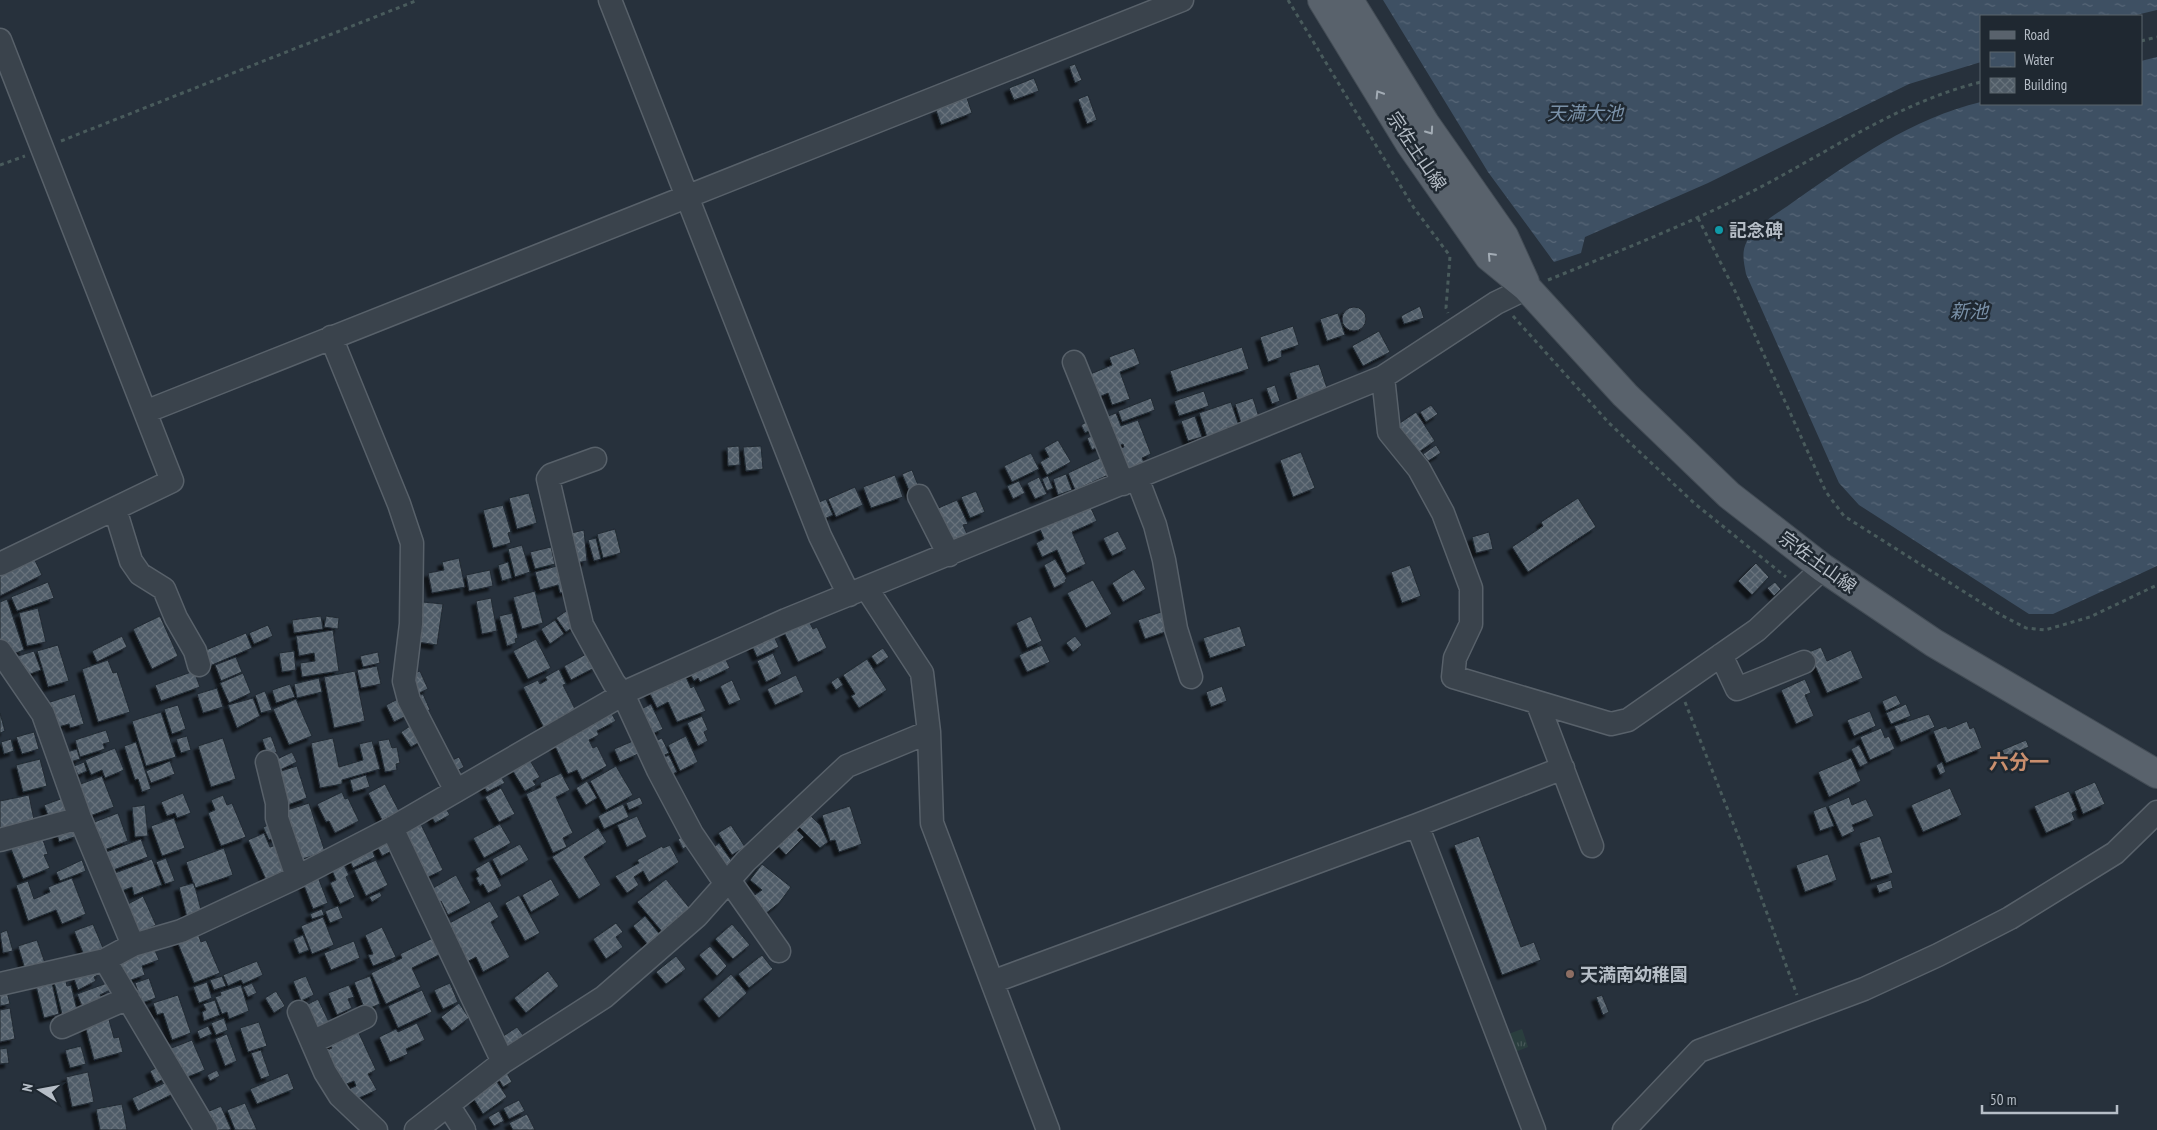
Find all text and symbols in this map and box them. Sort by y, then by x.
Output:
legend [1980,15,2142,105]
text: Road [2024,25,2050,44]
text: Water [2024,50,2055,69]
text: Building [2024,75,2067,94]
one-way arrow [1376,90,1386,99]
water label: 天満大池 [1547,101,1625,125]
street label: 宗佐土山線 [1382,107,1452,195]
one-way arrow [1424,125,1433,135]
place label: 記念碑 [1729,219,1783,242]
marker: 記念碑 [1713,224,1725,236]
one-way arrow [1488,253,1497,262]
water label: 新池 [1950,299,1990,323]
street label: 宗佐土山線 [1775,526,1861,598]
district label: 六分一 [1989,749,2049,775]
place label: 天満南幼稚園 [1580,963,1688,986]
marker: 天満南幼稚園 [1564,968,1576,980]
north arrow [15,1065,65,1115]
text: N [18,1082,37,1093]
scale bar [1982,1082,2117,1114]
text: 50 m [1990,1090,2016,1109]

